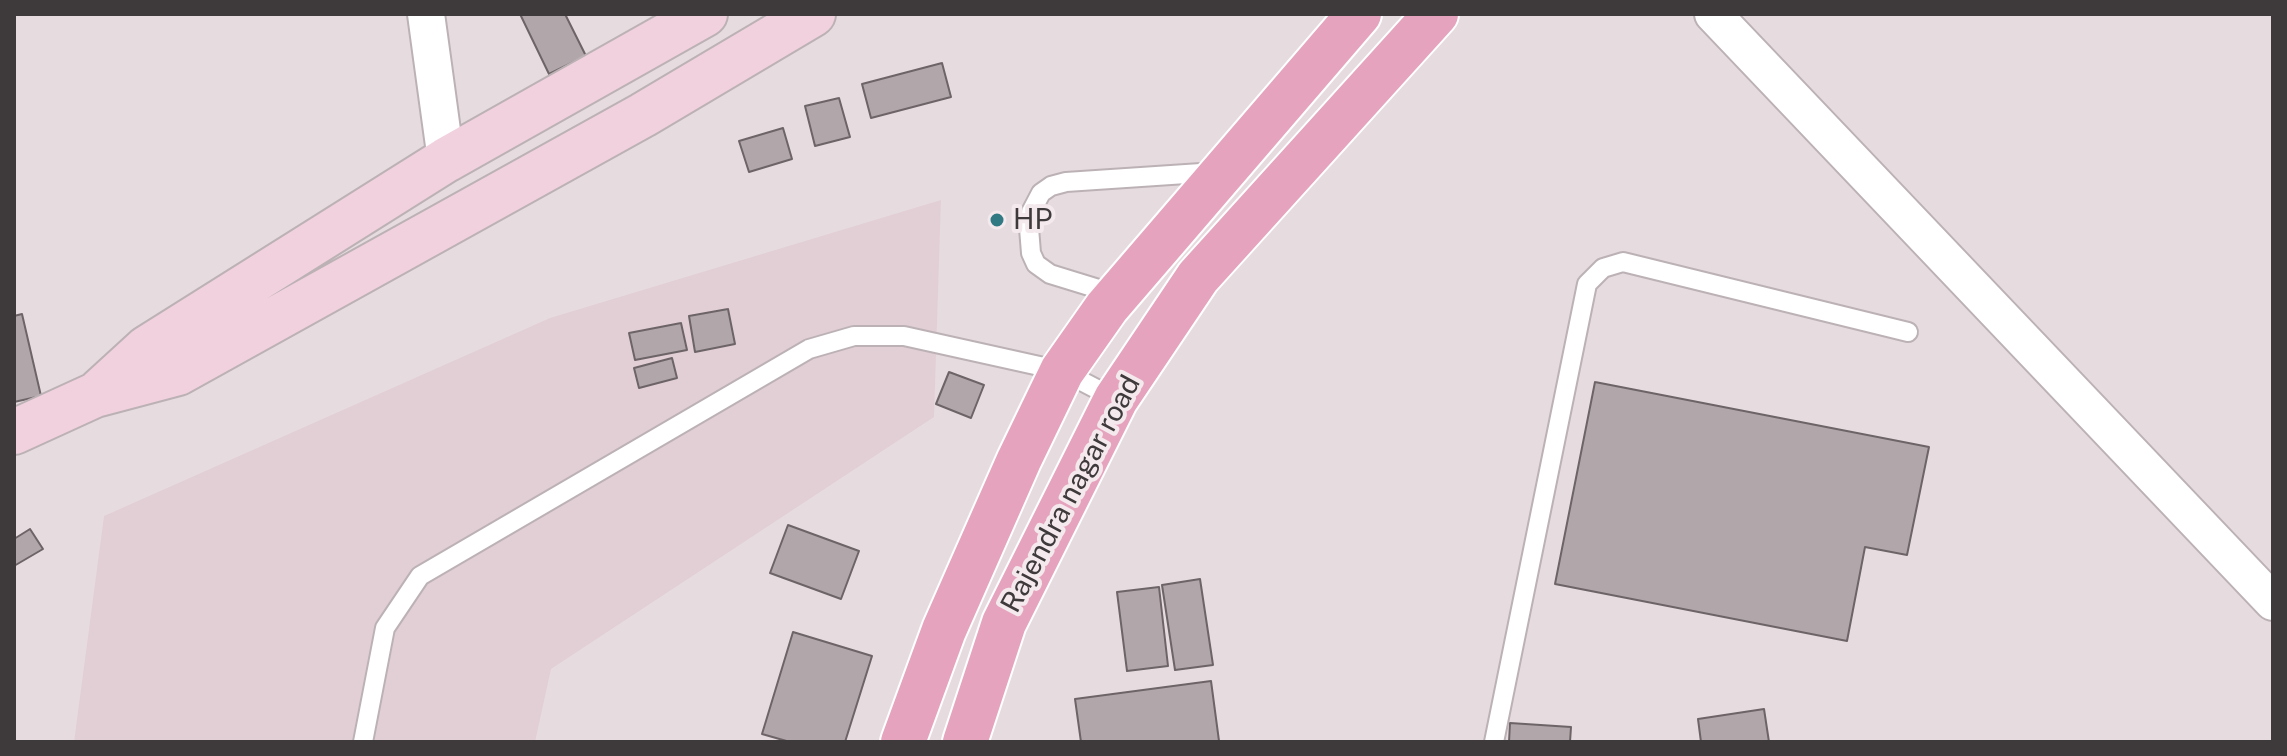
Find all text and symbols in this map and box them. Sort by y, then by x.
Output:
place label: HP [1013,203,1052,237]
marker: HP [988,211,1006,229]
street label: Rajendra nagar road [994,370,1148,618]

